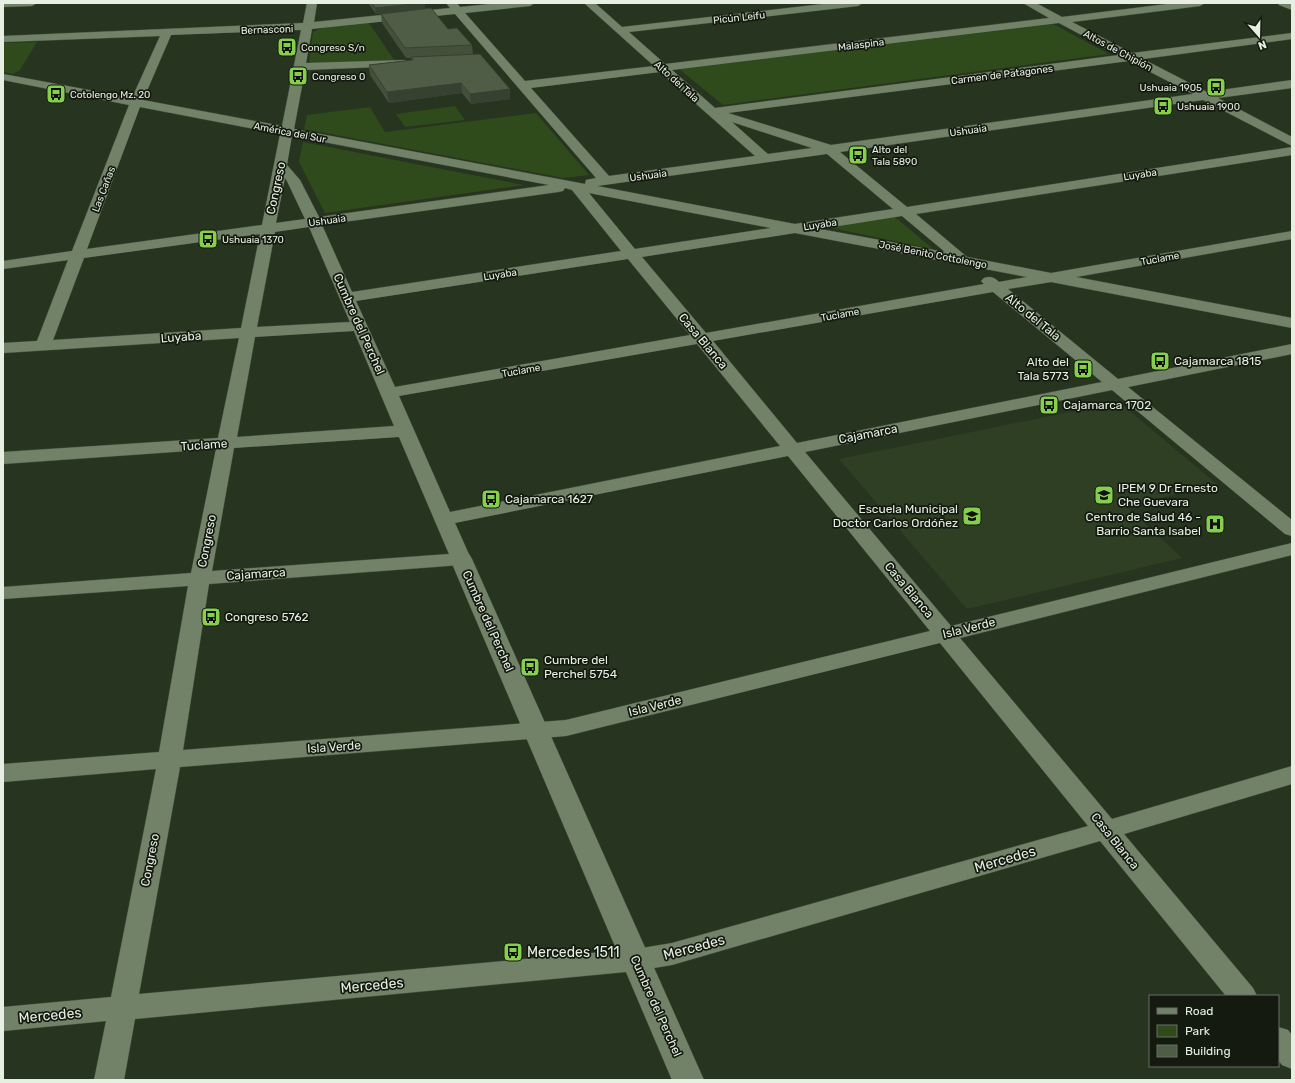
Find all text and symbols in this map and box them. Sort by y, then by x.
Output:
street label: Picún Leifu [712,9,766,27]
north arrow [1239,16,1279,56]
street label: Bernasconi [241,23,293,37]
street label: Altos de Chipión [1081,28,1154,74]
bus stop icon: Congreso S/n [276,36,298,58]
street label: Malaspina [837,36,885,54]
text: N [1256,37,1268,52]
place label: Congreso S/n [301,42,365,54]
street label: Alto del Tala [652,59,701,105]
street label: Carmen de Patagones [950,63,1054,87]
bus stop icon: Congreso 0 [287,65,309,87]
place label: Congreso 0 [312,71,365,83]
bus stop icon: Ushuaia 1905 [1205,76,1227,98]
place label: Ushuaia 1905 [1139,82,1202,94]
bus stop icon: Cotolengo Mz. 20 [45,83,67,105]
place label: Cotolengo Mz. 20 [70,89,150,101]
bus stop icon: Ushuaia 1900 [1152,95,1174,117]
place label: Ushuaia 1900 [1177,101,1240,113]
street label: América del Sur [253,120,327,146]
street label: Ushuaia [949,122,988,140]
bus stop icon: Alto del Tala 5890 [847,144,869,166]
place label: Alto del Tala 5890 [872,144,917,168]
street label: Congreso [264,160,288,216]
street label: Las Cañas [90,165,118,214]
street label: Luyaba [1123,166,1158,184]
street label: Ushuaia [629,167,668,185]
street label: Ushuaia [308,212,347,230]
street label: Luyaba [803,216,838,234]
bus stop icon: Ushuaia 1370 [197,228,219,250]
place label: Ushuaia 1370 [222,234,284,246]
street label: José Benito Cottolengo [878,239,988,271]
street label: Tuclame [1140,250,1181,268]
street label: Luyaba [483,266,518,284]
street label: Cumbre del Perchel [330,271,388,377]
street label: Alto del Tala [1003,291,1063,343]
street label: Tuclame [820,306,861,324]
street label: Casa Blanca [676,310,730,372]
street label: Luyaba [160,329,202,345]
bus stop icon: Cajamarca 1815 [1149,350,1171,372]
place label: Cajamarca 1815 [1174,354,1261,368]
place label: Alto del Tala 5773 [1017,355,1069,383]
bus stop icon: Alto del Tala 5773 [1072,358,1094,380]
street label: Tuclame [501,362,542,380]
bus stop icon: Cajamarca 1702 [1038,394,1060,416]
place label: Cajamarca 1702 [1063,398,1151,412]
street label: Cajamarca [838,421,898,447]
street label: Tuclame [180,436,228,454]
place label: IPEM 9 Dr Ernesto Che Guevara [1118,481,1218,509]
school or university icon: IPEM 9 Dr Ernesto Che Guevara [1093,484,1115,506]
bus stop icon: Cajamarca 1627 [480,488,502,510]
place label: Cajamarca 1627 [505,492,593,506]
place label: Escuela Municipal Doctor Carlos Ordóñez [833,502,958,530]
school or university icon: Escuela Municipal Doctor Carlos Ordóñez [961,505,983,527]
place label: Centro de Salud 46 - Barrio Santa Isabel [1086,510,1201,538]
street label: Congreso [195,513,219,569]
hospital icon: Centro de Salud 46 - Barrio Santa Isabel [1204,513,1226,535]
street label: Casa Blanca [882,559,936,621]
street label: Cajamarca [226,565,286,583]
street label: Cumbre del Perchel [459,568,517,674]
bus stop icon: Congreso 5762 [200,606,222,628]
place label: Congreso 5762 [225,610,309,624]
street label: Isla Verde [941,615,997,641]
place label: Cumbre del Perchel 5754 [544,653,618,681]
bus stop icon: Cumbre del Perchel 5754 [519,656,541,678]
street label: Isla Verde [627,693,683,719]
street label: Isla Verde [307,738,362,756]
street label: Casa Blanca [1088,810,1142,872]
street label: Congreso [138,832,162,888]
street label: Mercedes [973,843,1038,876]
street label: Mercedes [661,931,727,964]
bus stop icon: Mercedes 1511 [502,941,524,963]
place label: Mercedes 1511 [527,944,620,961]
street label: Cumbre del Perchel [627,953,685,1059]
street label: Mercedes [340,974,404,997]
legend [1149,995,1279,1067]
street label: Mercedes [18,1004,82,1027]
text: Road [1185,1004,1213,1018]
text: Park [1185,1024,1211,1038]
text: Building [1185,1044,1231,1058]

